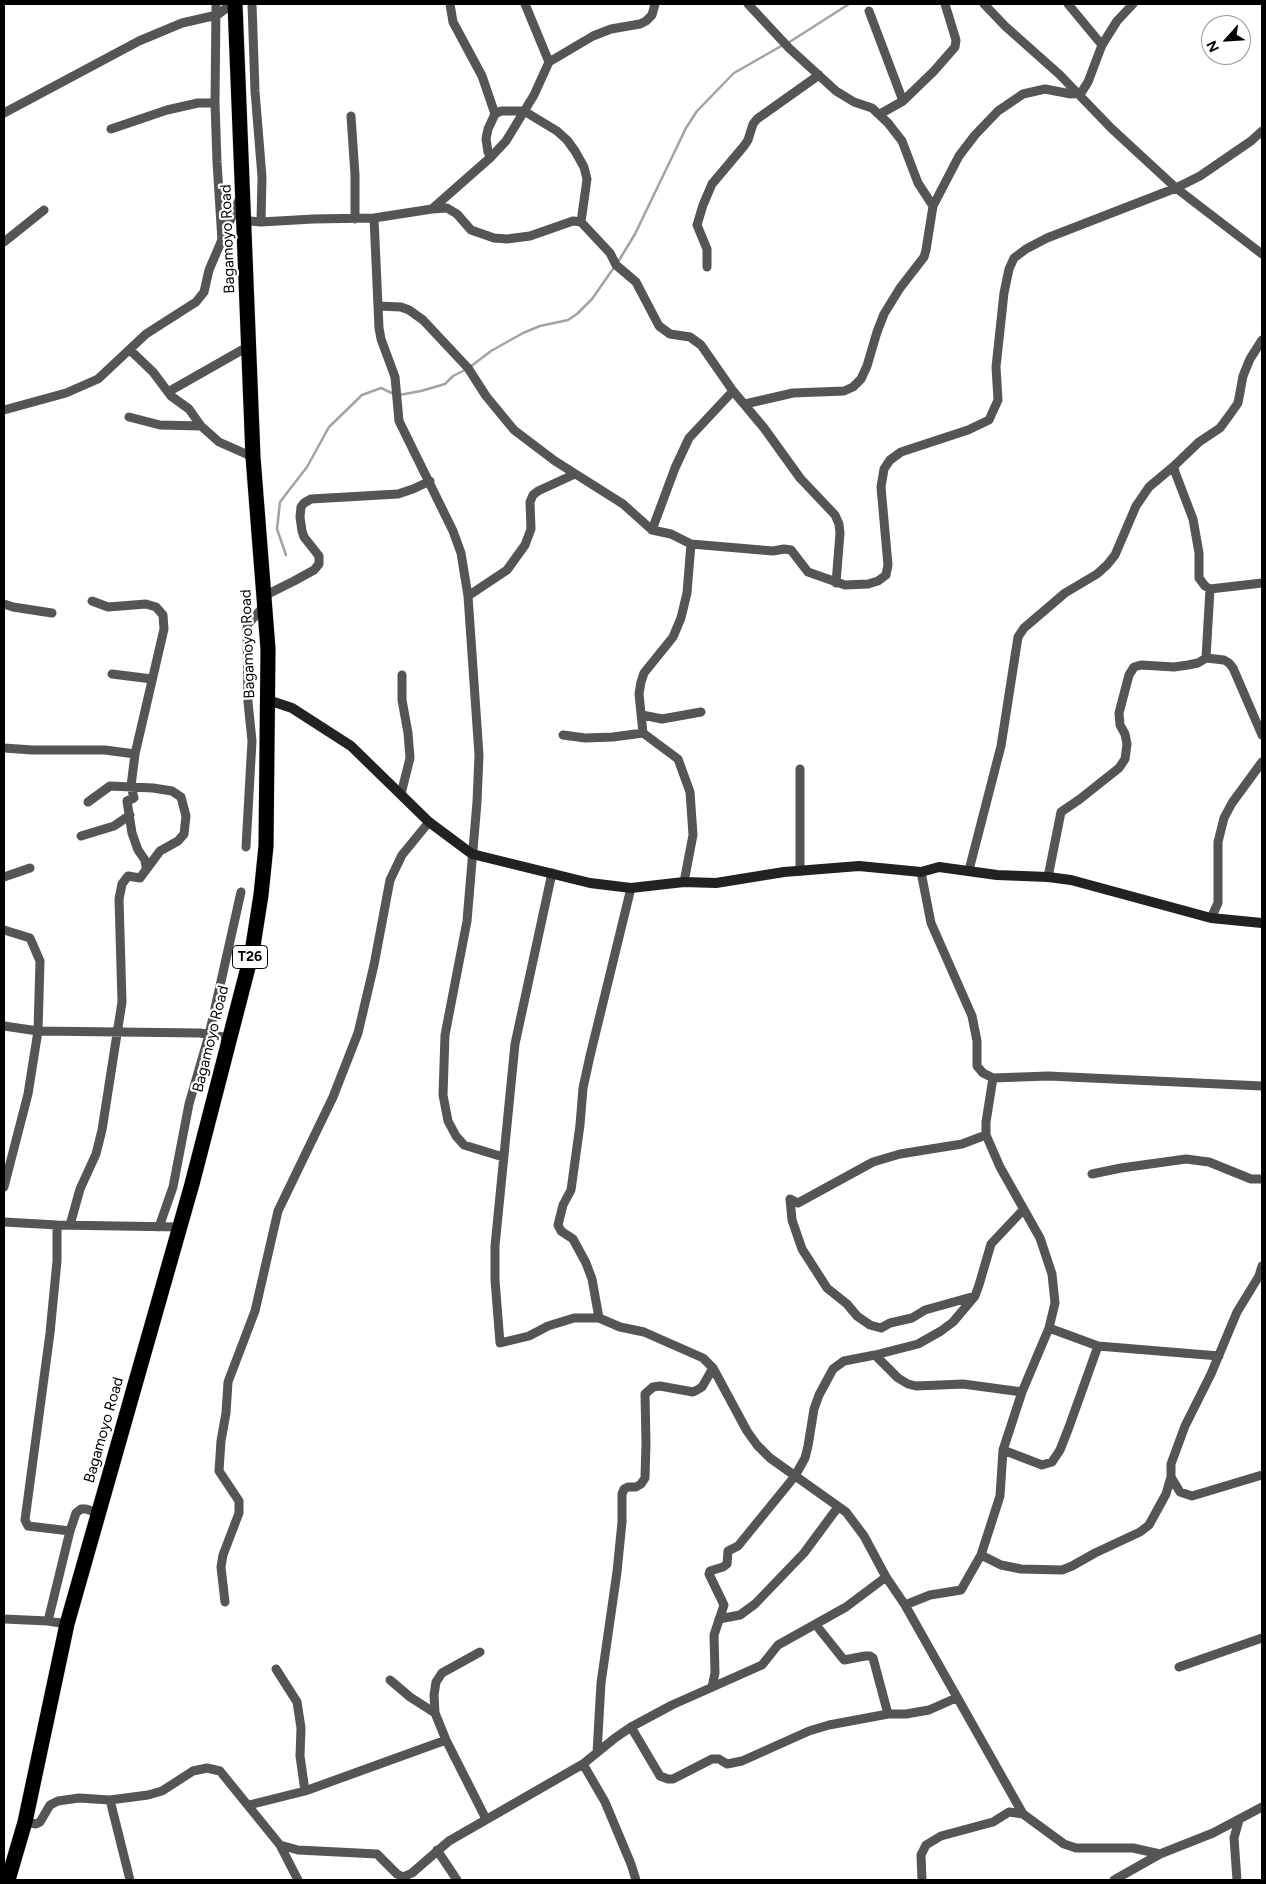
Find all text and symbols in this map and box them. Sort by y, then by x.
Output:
north arrow [1201,15,1251,65]
text: N [1203,38,1223,55]
street label: Bagamoyo Road [217,184,239,294]
street label: Bagamoyo Road [237,589,259,699]
road number: T26 [232,946,268,969]
street label: Bagamoyo Road [189,984,233,1094]
street label: Bagamoyo Road [80,1375,128,1485]

